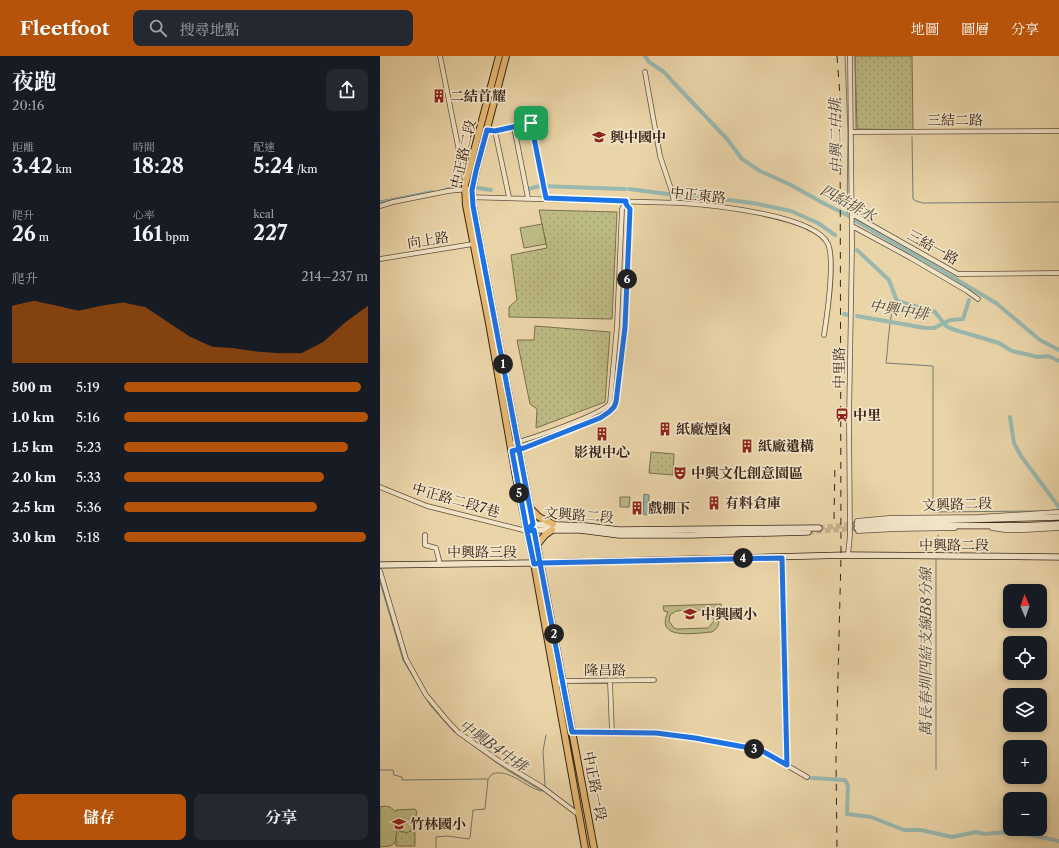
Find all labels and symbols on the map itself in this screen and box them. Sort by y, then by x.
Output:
place label: 二結首耀 [450,87,506,105]
building icon: 二結首耀 [431,88,447,104]
water label: 中興二中排 [825,96,846,174]
pin [514,106,548,140]
street label: 三結二路 [927,111,983,129]
street label: 中正路二段 [446,118,480,190]
place label: 興中國中 [610,128,666,146]
school or university icon: 興中國中 [591,129,607,145]
water label: 四結排水 [817,180,881,226]
street label: 中正東路 [669,183,727,207]
street label: 三結一路 [904,226,962,268]
street label: 向上路 [406,228,450,252]
pin: 6 [617,269,637,289]
water label: 中興中排 [868,295,932,324]
street label: 中里路 [830,347,848,389]
pin: 1 [493,354,513,374]
place label: 中里 [853,406,881,424]
station icon: 中里 [834,407,850,423]
place label: 紙廠煙囪 [676,420,732,438]
building icon: 紙廠煙囪 [657,421,673,437]
building icon: 影視中心 [594,426,610,442]
place label: 紙廠遺構 [758,437,814,455]
building icon: 紙廠遺構 [739,438,755,454]
place label: 影視中心 [574,443,630,461]
place label: 中興文化創意園區 [691,464,803,482]
theatre icon: 中興文化創意園區 [672,465,688,481]
street label: 中正路二段7巷 [410,479,502,521]
pin: 5 [509,483,529,503]
place label: 有料倉庫 [725,494,781,512]
street label: 文興路二段 [922,494,992,514]
building icon: 有料倉庫 [706,495,722,511]
place label: 戲棚下 [648,499,690,517]
building icon: 戲棚下 [629,500,645,516]
street label: 文興路二段 [543,504,615,526]
street label: 中興路二段 [919,536,989,554]
street label: 中興路三段 [447,543,517,561]
pin: 4 [733,548,753,568]
water label: 萬長春圳四結支線B8分線 [916,565,935,737]
north arrow [1003,584,1047,628]
place label: 中興國小 [701,605,757,623]
school or university icon: 中興國小 [682,606,698,622]
pin: 2 [544,624,564,644]
street label: 隆昌路 [584,661,626,679]
water label: 中興B4中排 [456,715,533,777]
pin: 3 [744,739,764,759]
street label: 中正路一段 [579,750,611,822]
place label: 竹林國小 [410,815,466,833]
school or university icon: 竹林國小 [391,816,407,832]

